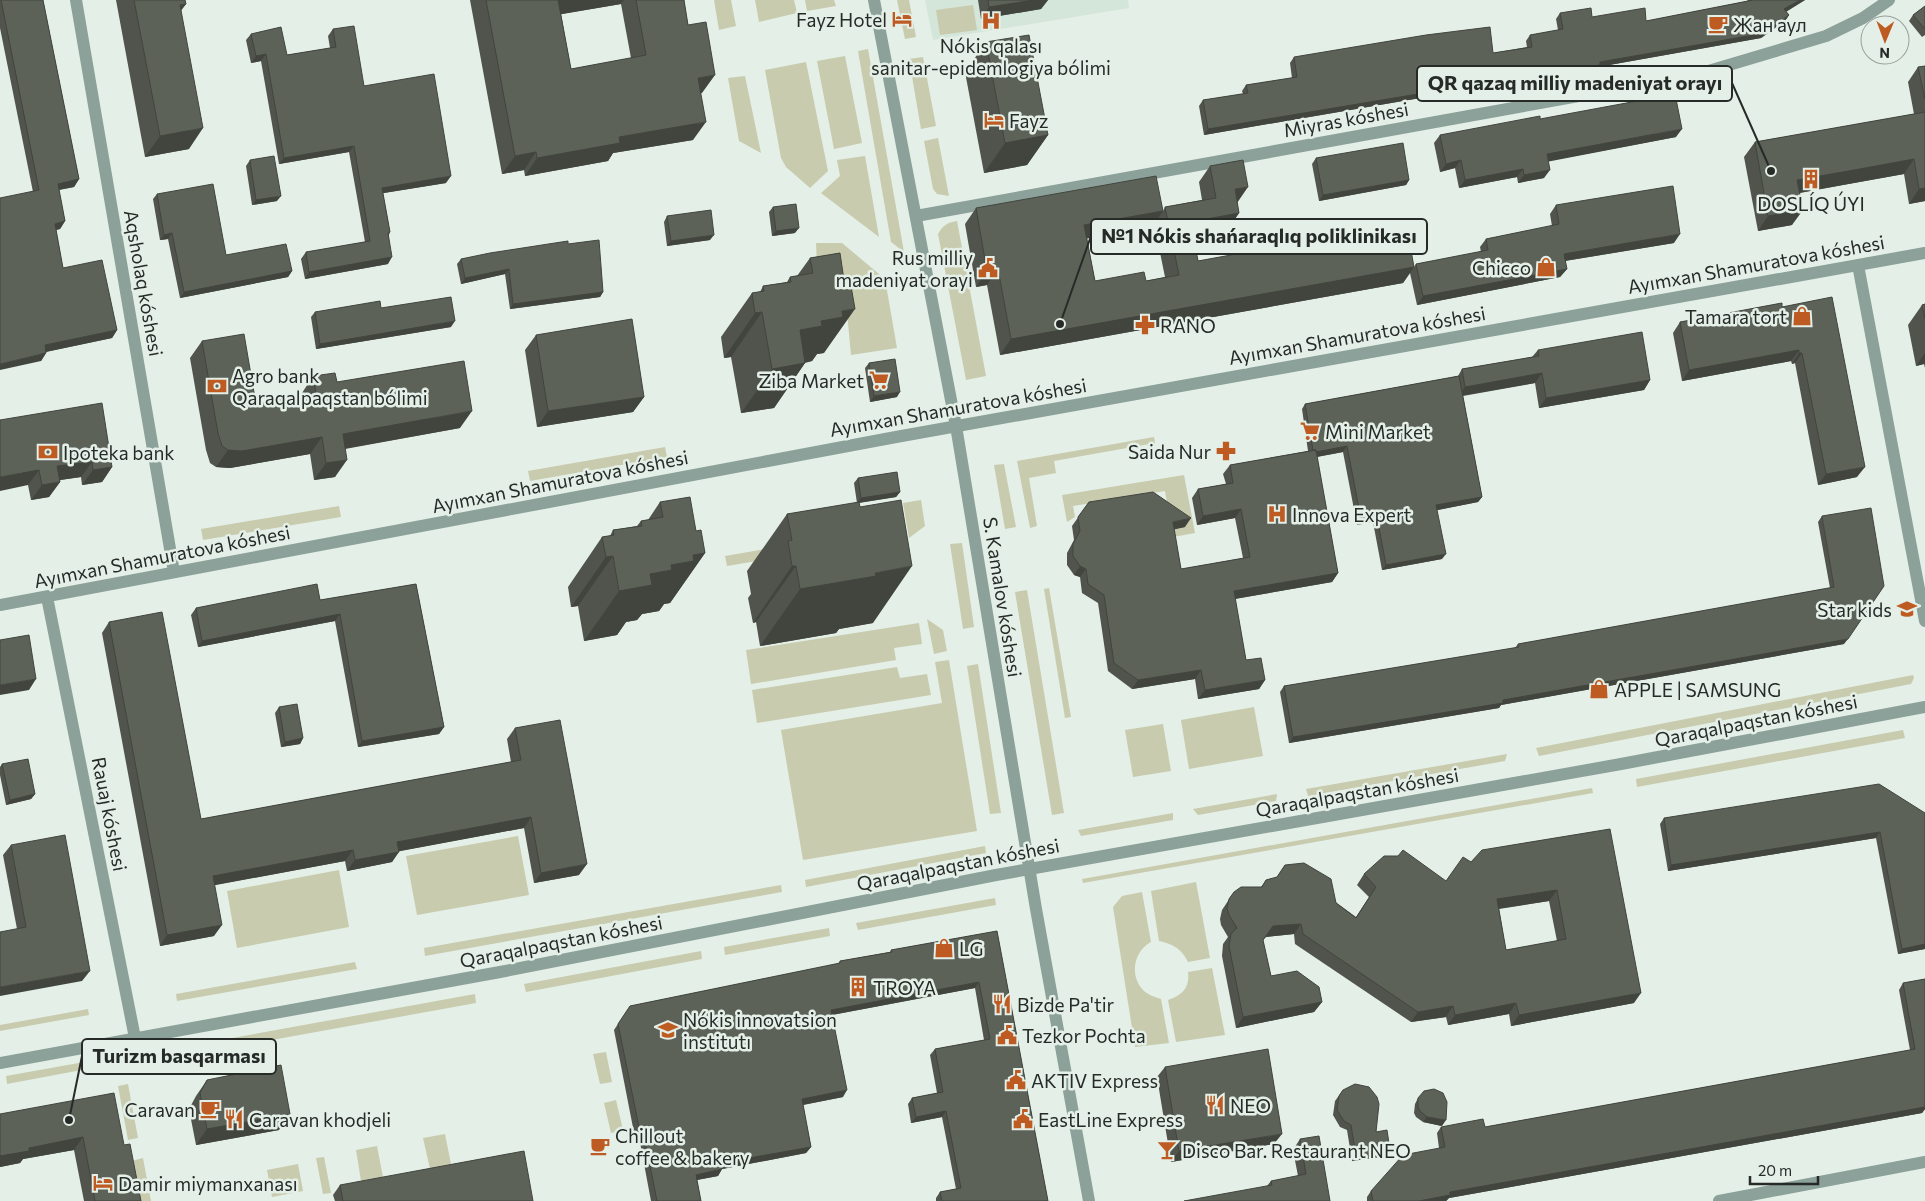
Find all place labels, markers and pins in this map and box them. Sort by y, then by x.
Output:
place label: Fayz Hotel [796,8,887,31]
hotel icon: Fayz Hotel [891,8,913,30]
hospital icon: Nókis qalası sanitar-epidemlogiya bólimi [980,10,1002,32]
cafe icon: Жан аул [1707,13,1729,35]
place label: Жан аул [1733,13,1807,36]
place label: Nókis qalası sanitar-epidemlogiya bólimi [871,34,1111,79]
callout: QR qazaq milliy madeniyat orayı [1417,66,1732,101]
hotel icon: Fayz [983,109,1005,131]
place label: Fayz [1009,109,1049,132]
building icon: DOSLÍQ ÚYI [1800,168,1822,190]
place label: DOSLÍQ ÚYI [1757,191,1865,215]
callout: №1 Nókis shańaraqlıq poliklinikası [1091,219,1427,254]
place label: Rus milliy madeniyat orayi [836,246,973,291]
place label: Chicco [1472,256,1531,279]
shop icon: Chicco [1535,256,1557,278]
public building icon: Rus milliy madeniyat orayi [977,257,999,279]
place label: Tamara tort [1685,305,1787,328]
shop icon: Tamara tort [1791,305,1813,327]
pharmacy icon: RANO [1134,314,1156,336]
place label: RANO [1160,314,1216,337]
place label: Agro bank Qaraqalpaqstan bólimi [232,364,428,409]
place label: Ziba Market [758,369,864,392]
supermarket icon: Ziba Market [868,369,890,391]
bank icon: Agro bank Qaraqalpaqstan bólimi [206,375,228,397]
supermarket icon: Mini Market [1299,420,1321,442]
place label: Mini Market [1325,420,1431,443]
place label: Saida Nur [1128,440,1211,463]
pharmacy icon: Saida Nur [1215,440,1237,462]
bank icon: Ipoteka bank [37,441,59,463]
place label: Ipoteka bank [63,441,175,464]
hospital icon: Innova Expert [1266,503,1288,525]
place label: Innova Expert [1292,503,1411,526]
place label: Star kids [1817,598,1892,621]
school or university icon: Star kids [1896,598,1918,620]
shop icon: APPLE | SAMSUNG [1588,678,1610,700]
place label: APPLE | SAMSUNG [1614,678,1781,701]
shop icon: LG [933,937,955,959]
place label: LG [959,937,983,960]
building icon: TROYA [847,976,869,998]
place label: TROYA [873,976,936,999]
restaurant icon: Bizde Pa'tir [991,993,1013,1015]
place label: Bizde Pa'tir [1017,993,1115,1016]
place label: Nókis innovatsion institutı [683,1008,837,1053]
school or university icon: Nókis innovatsion institutı [657,1019,679,1041]
public building icon: Tezkor Pochta [996,1024,1018,1046]
place label: Tezkor Pochta [1022,1024,1146,1047]
callout: Turizm basqarması [82,1039,276,1074]
public building icon: AKTIV Express [1005,1069,1027,1091]
place label: AKTIV Express [1031,1069,1158,1092]
restaurant icon: NEO [1204,1094,1226,1116]
place label: NEO [1230,1094,1271,1117]
place label: Caravan [125,1098,195,1121]
cafe icon: Caravan [199,1098,221,1120]
restaurant icon: Caravan khodjeli [223,1108,245,1130]
place label: Caravan khodjeli [249,1108,391,1131]
public building icon: EastLine Express [1012,1108,1034,1130]
place label: EastLine Express [1038,1108,1183,1131]
place label: Chillout coffee & bakery [615,1124,750,1169]
cafe icon: Chillout coffee & bakery [589,1135,611,1157]
bar icon: Disco Bar. Restaurant NEO [1156,1139,1178,1161]
place label: Disco Bar. Restaurant NEO [1182,1139,1411,1162]
hotel icon: Damir miymanxanası [92,1172,114,1194]
place label: Damir miymanxanası [118,1172,298,1195]

